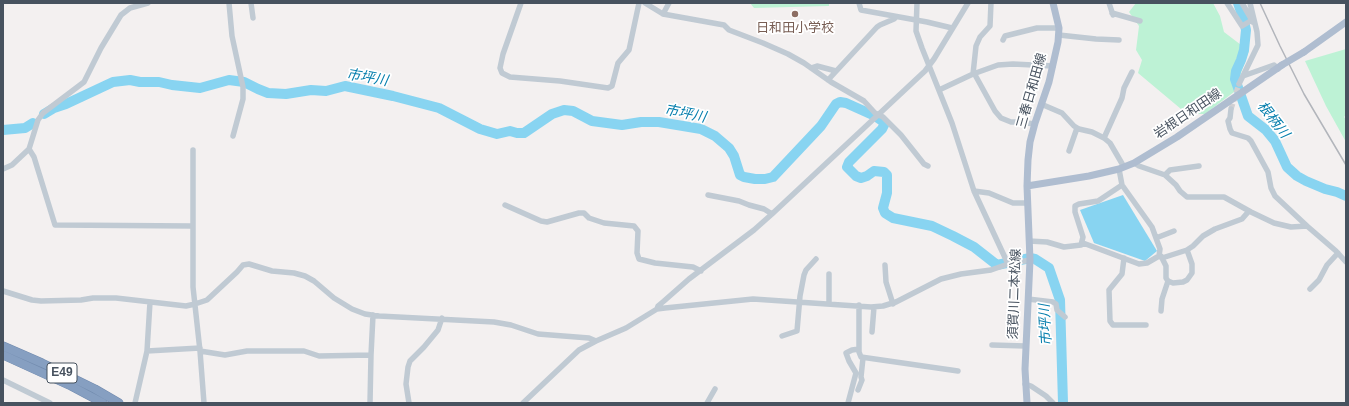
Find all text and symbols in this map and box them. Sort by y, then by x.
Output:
marker: 日和田小学校 [790,9,800,19]
place label: 日和田小学校 [756,20,834,36]
street label: 三春日和田線 [1014,51,1050,131]
water label: 市坪川 [345,66,389,90]
street label: 岩根日和田線 [1151,86,1225,142]
water label: 根柄川 [1253,98,1293,142]
water label: 市坪川 [663,102,707,126]
street label: 須賀川二本松線 [1006,248,1024,340]
water label: 市坪川 [1037,304,1055,346]
road number: E49 [47,363,77,383]

